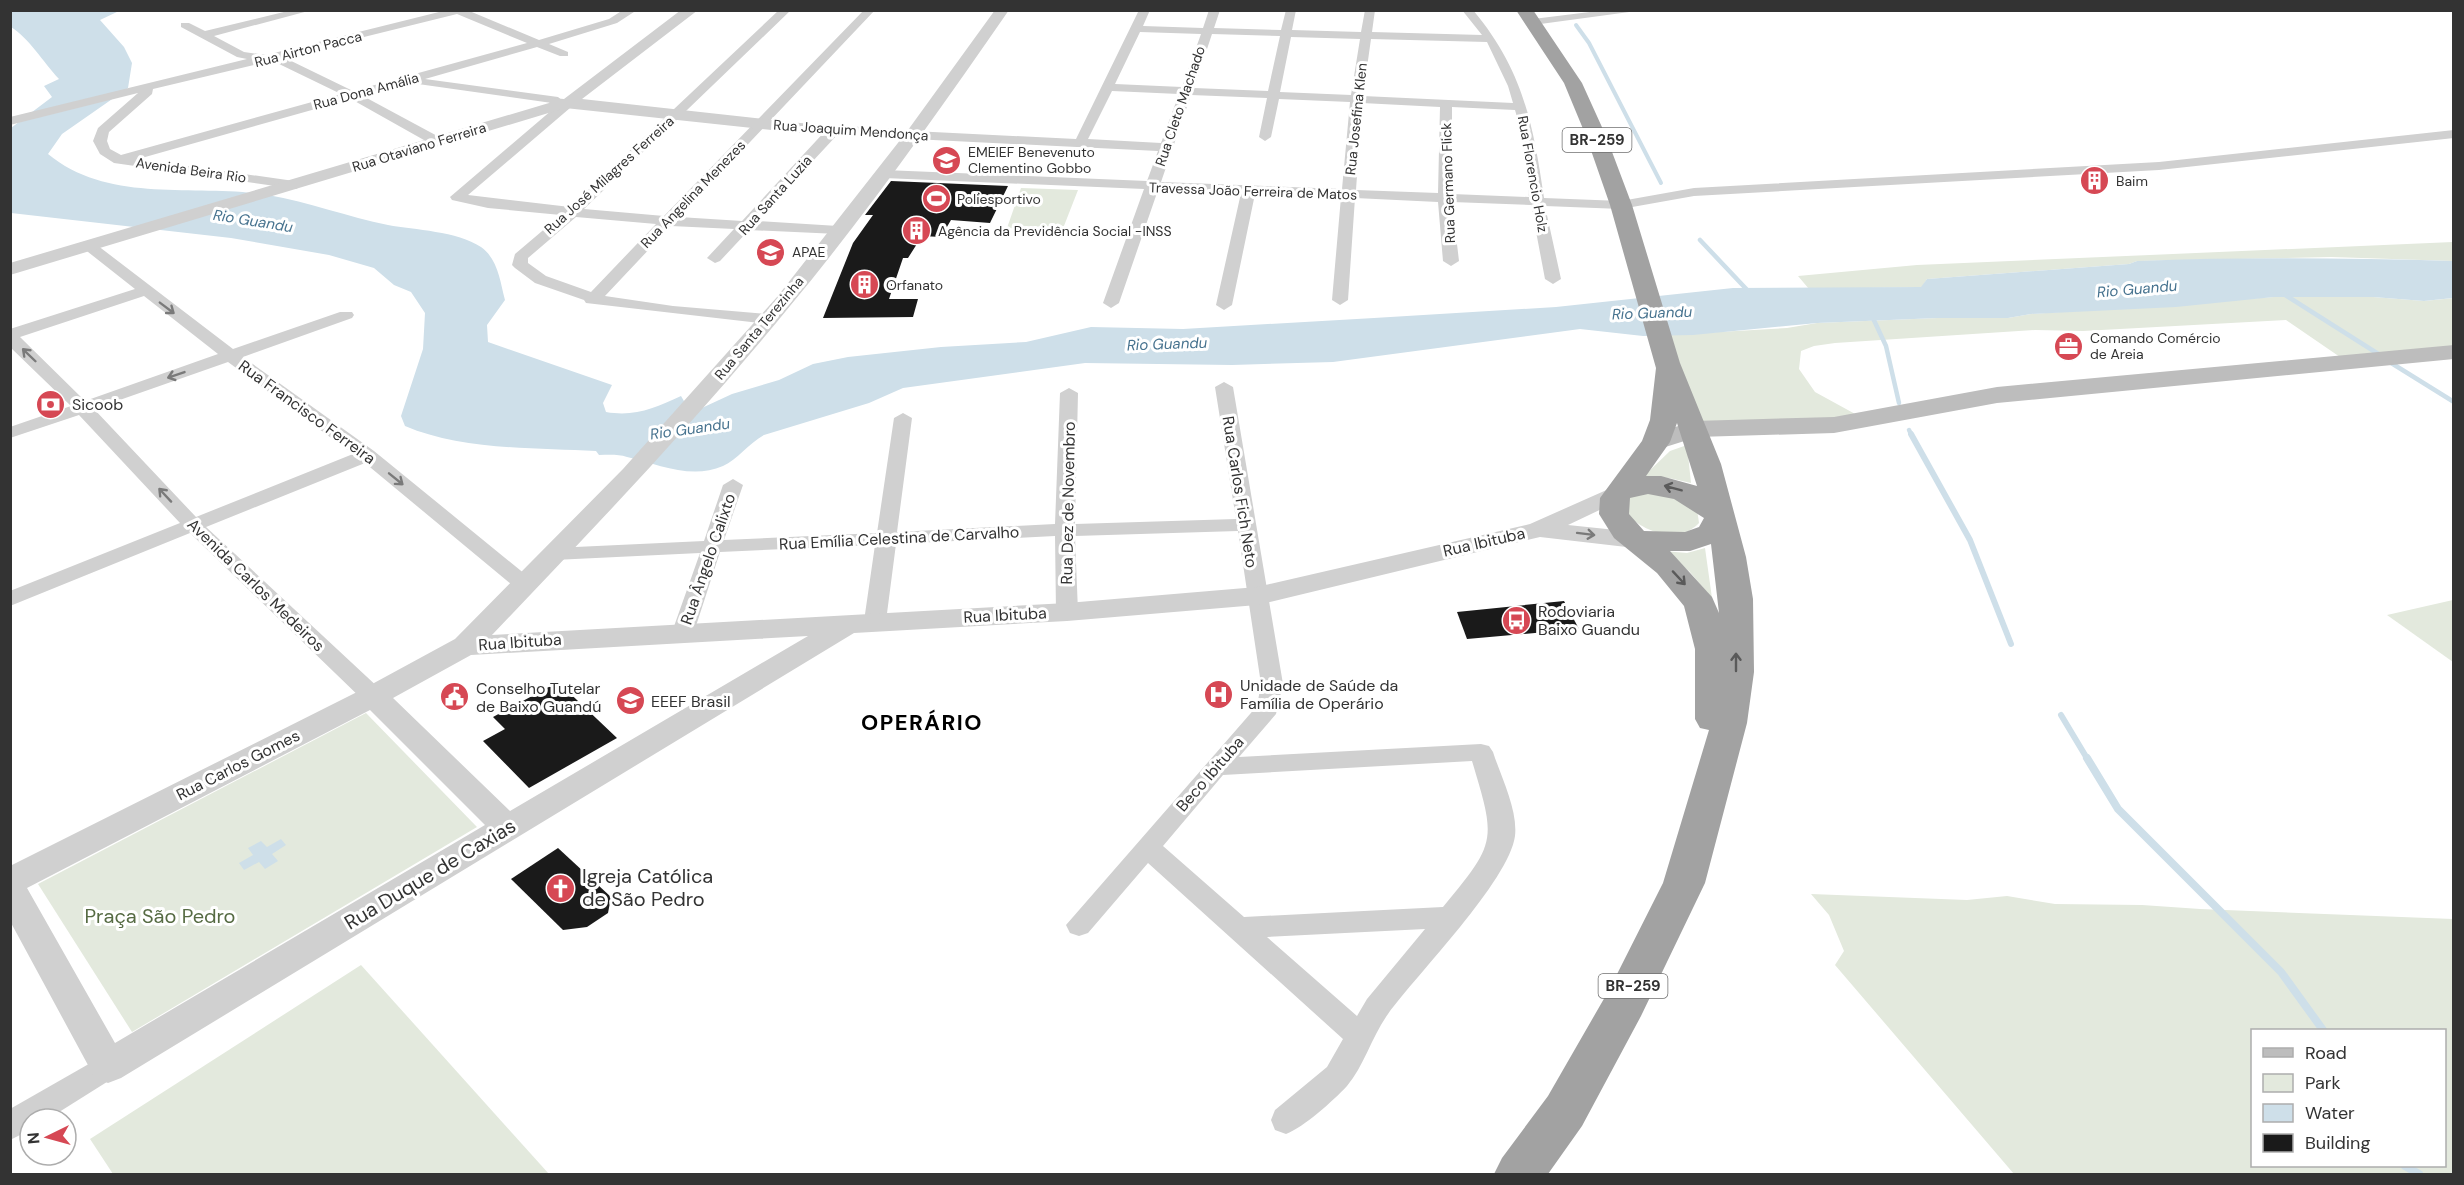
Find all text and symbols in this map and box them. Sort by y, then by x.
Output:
street label: Rua Airton Pacca [252,27,364,71]
street label: Rua Cleto Machado [1151,43,1209,169]
street label: Rua Josefina Klen [1341,62,1371,176]
street label: Rua Dona Amália [311,68,421,114]
street label: Rua José Milagres Ferreira [540,112,678,238]
street label: Rua Florencio Holz [1514,114,1552,234]
street label: Rua Joaquim Mendonça [773,116,929,144]
street label: Rua Otaviano Ferreira [350,118,488,176]
street label: Rua Germano Flick [1437,122,1459,244]
road number: BR-259 [1562,128,1632,152]
street label: Rua Angelina Menezes [637,136,749,252]
place label: EMEIEF Benevenuto Clementino Gobbo [968,143,1095,177]
school or university icon: EMEIEF Benevenuto Clementino Gobbo [931,144,963,176]
street label: Rua Santa Luzia [734,151,816,239]
street label: Avenida Beira Rio [135,153,247,187]
building icon: Baim [2079,165,2111,197]
place label: Baim [2116,172,2148,190]
street label: Travessa João Ferreira de Matos [1149,178,1357,204]
sports icon: Poliesportivo [920,183,952,215]
place label: Poliesportivo [957,190,1041,208]
water label: Rio Guandu [212,205,295,237]
building icon: Agência da Previdência Social -INSS [901,215,933,247]
place label: Agência da Previdência Social -INSS [938,222,1172,240]
school or university icon: APAE [755,236,787,268]
place label: APAE [792,243,825,261]
building icon: Orfanato [849,269,881,301]
street label: Rua Santa Terezinha [711,273,807,383]
water label: Rio Guandu [2096,275,2178,302]
place label: Orfanato [886,276,943,294]
one-way arrow [158,301,174,314]
water label: Rio Guandu [1611,302,1693,324]
place label: Comando Comércio de Areia [2090,329,2221,363]
office icon: Comando Comércio de Areia [2053,330,2085,362]
water label: Rio Guandu [1126,333,1208,355]
one-way arrow [21,348,36,363]
street label: Rua Francisco Ferreira [234,355,380,469]
one-way arrow [167,371,186,382]
bank icon: Sicoob [35,388,67,420]
place label: Sicoob [72,394,123,415]
water label: Rio Guandu [649,413,732,445]
street label: Rua Carlos Fich Neto [1218,415,1262,569]
street label: Rua Dez de Novembro [1056,421,1080,585]
one-way arrow [388,472,404,485]
one-way arrow [1664,481,1683,493]
one-way arrow [158,488,172,503]
street label: Rua Ângelo Calixto [676,491,740,627]
street label: Avenida Carlos Medeiros [183,514,329,656]
street label: Rua Emília Celestina de Carvalho [778,521,1020,555]
street label: Rua Ibituba [1441,522,1527,562]
one-way arrow [1576,528,1596,539]
one-way arrow [1672,570,1687,585]
place label: Rodoviaria Baixo Guandu [1538,601,1640,640]
street label: Rua Ibituba [963,602,1047,628]
bus stop icon: Rodoviaria Baixo Guandu [1501,604,1533,636]
street label: Rua Ibituba [478,629,562,655]
one-way arrow [1730,653,1742,673]
place label: Unidade de Saúde da Família de Operário [1240,675,1398,714]
place label: Conselho Tutelar de Baixo Guandú [476,678,601,717]
hospital icon: Unidade de Saúde da Família de Operário [1203,678,1235,710]
public building icon: Conselho Tutelar de Baixo Guandú [439,681,471,713]
school or university icon: EEEF Brasil [614,685,646,717]
place label: EEEF Brasil [651,691,731,712]
district label: OPERÁRIO [861,708,983,737]
street label: Rua Carlos Gomes [173,725,303,805]
street label: Beco Ibituba [1171,732,1249,816]
street label: Rua Duque de Caxias [340,813,520,935]
place label: Igreja Católica de São Pedro [582,863,713,912]
church icon: Igreja Católica de São Pedro [545,872,577,904]
park label: Praça São Pedro [85,903,235,929]
road number: BR-259 [1598,974,1668,998]
legend [2251,1029,2446,1167]
text: Road [2305,1041,2347,1065]
text: Park [2305,1071,2341,1095]
text: Water [2305,1101,2355,1125]
north arrow [18,1107,78,1167]
text: Building [2305,1131,2370,1155]
text: N [23,1132,45,1145]

